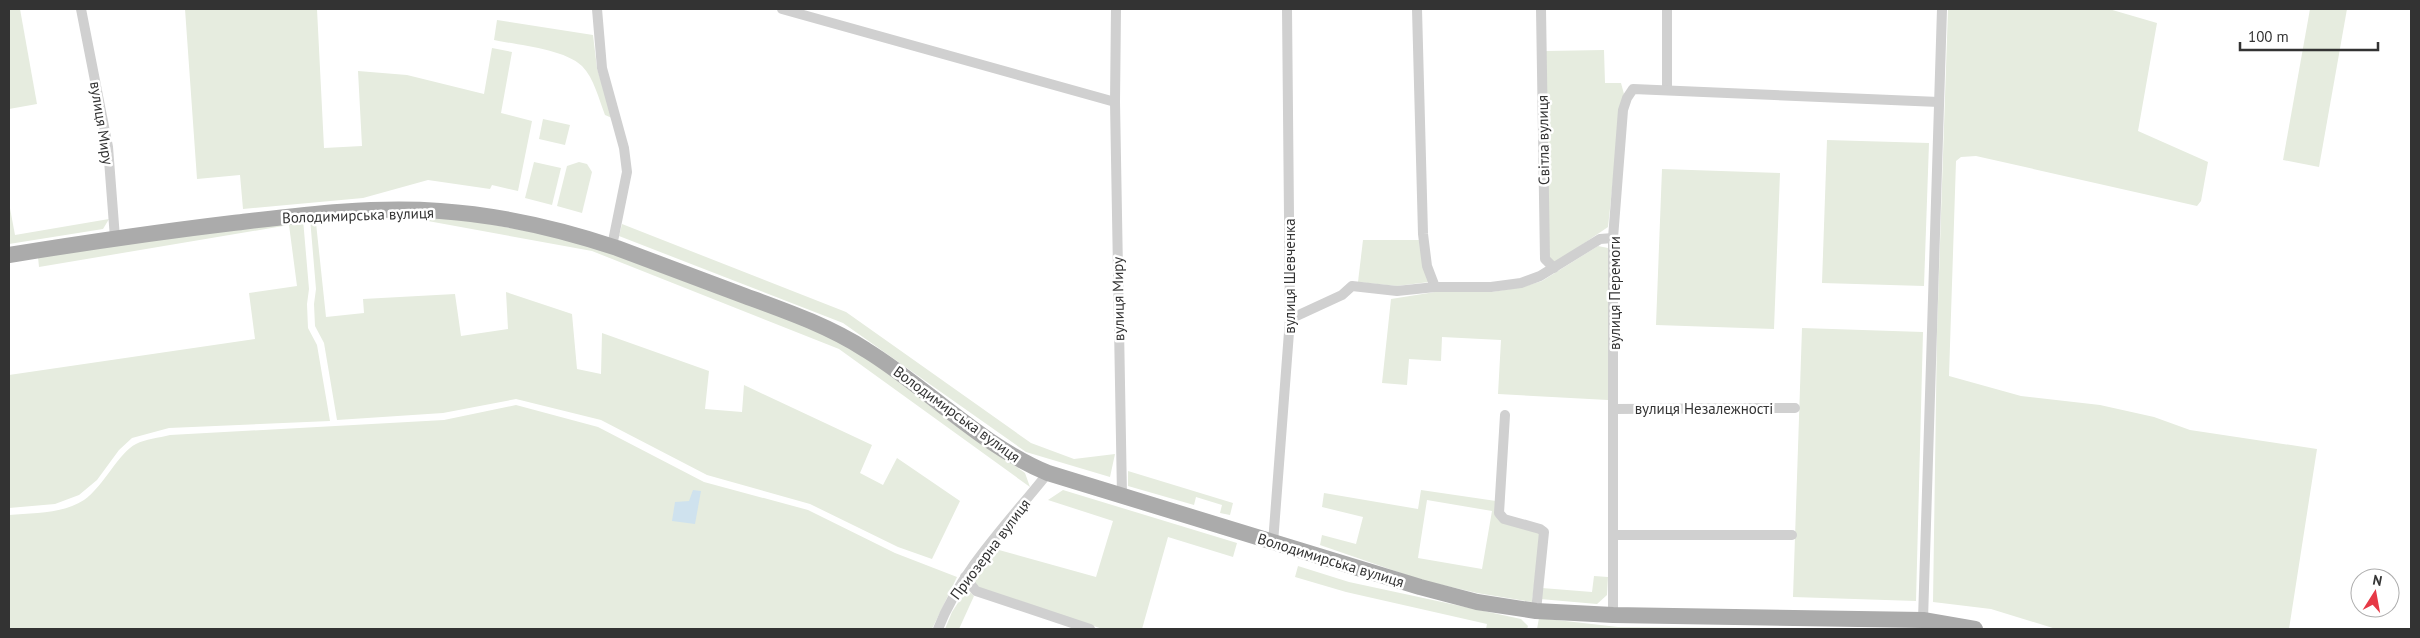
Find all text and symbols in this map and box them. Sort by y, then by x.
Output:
scale bar [2240,20,2378,52]
text: 100 m [2248,27,2289,46]
street label: вулиця Миру [86,80,118,166]
street label: Світла вулиця [1533,95,1553,185]
street label: Володимирська вулиця [282,203,434,227]
street label: вулиця Шевченка [1280,218,1299,334]
street label: вулиця Перемоги [1605,236,1624,350]
street label: вулиця Миру [1108,257,1128,341]
street label: Володимирська вулиця [890,362,1024,466]
street label: вулиця Незалежності [1635,399,1773,418]
street label: Приозерна вулиця [946,495,1034,603]
street label: Володимирська вулиця [1255,529,1407,591]
north arrow [2350,568,2400,618]
text: N [2371,571,2384,590]

